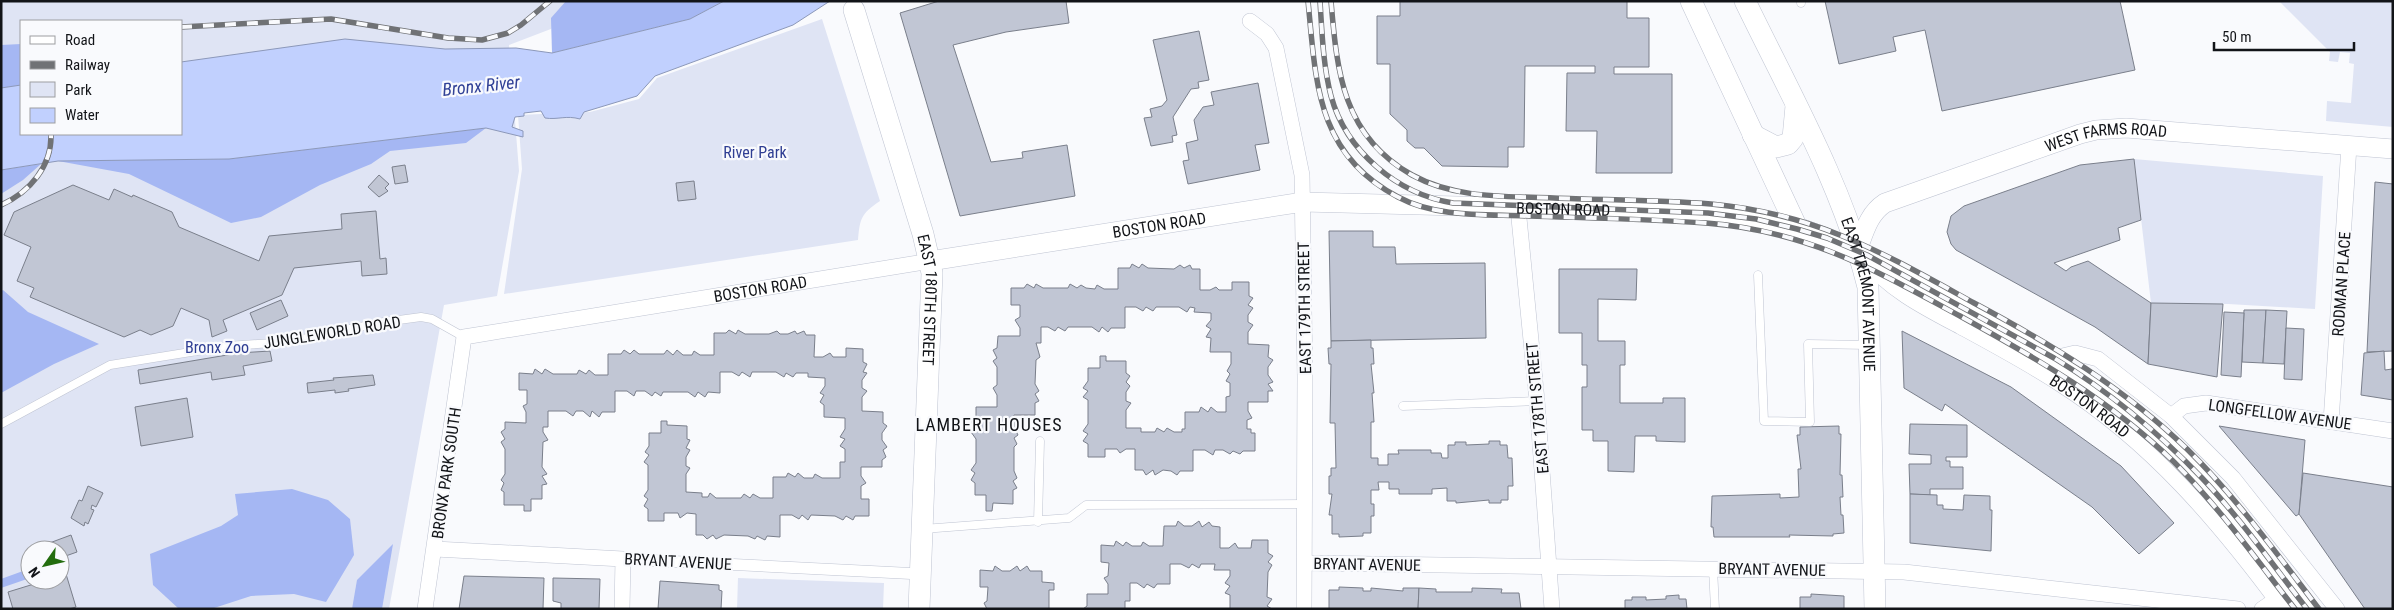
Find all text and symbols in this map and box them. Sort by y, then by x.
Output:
legend [20,20,182,135]
scale bar [2214,20,2354,52]
text: 50 m [2222,28,2252,46]
text: Road [65,31,95,49]
text: Railway [65,56,110,74]
water label: Bronx River [441,71,521,100]
text: Park [65,81,92,99]
text: Water [65,106,100,124]
street label: WEST FARMS ROAD [2042,119,2168,156]
park label: River Park [723,143,788,162]
street label: BOSTON ROAD [1516,198,1611,220]
street label: BOSTON ROAD [1111,208,1207,242]
street label: EAST TREMONT AVENUE [1837,215,1879,372]
street label: RODMAN PLACE [2328,231,2355,337]
street label: EAST 180TH STREET [913,232,941,366]
street label: EAST 179TH STREET [1294,242,1315,374]
street label: BOSTON ROAD [712,272,808,306]
street label: JUNGLEWORLD ROAD [262,312,402,353]
park label: Bronx Zoo [185,338,249,357]
street label: EAST 178TH STREET [1522,341,1553,475]
street label: BOSTON ROAD [2046,371,2133,442]
street label: LONGFELLOW AVENUE [2207,395,2353,434]
street label: BRONX PARK SOUTH [428,406,465,540]
district label: LAMBERT HOUSES [915,414,1063,435]
north arrow [20,540,70,590]
street label: BRYANT AVENUE [624,549,732,574]
street label: BRYANT AVENUE [1313,554,1421,575]
street label: BRYANT AVENUE [1718,559,1826,580]
text: N [25,564,43,580]

